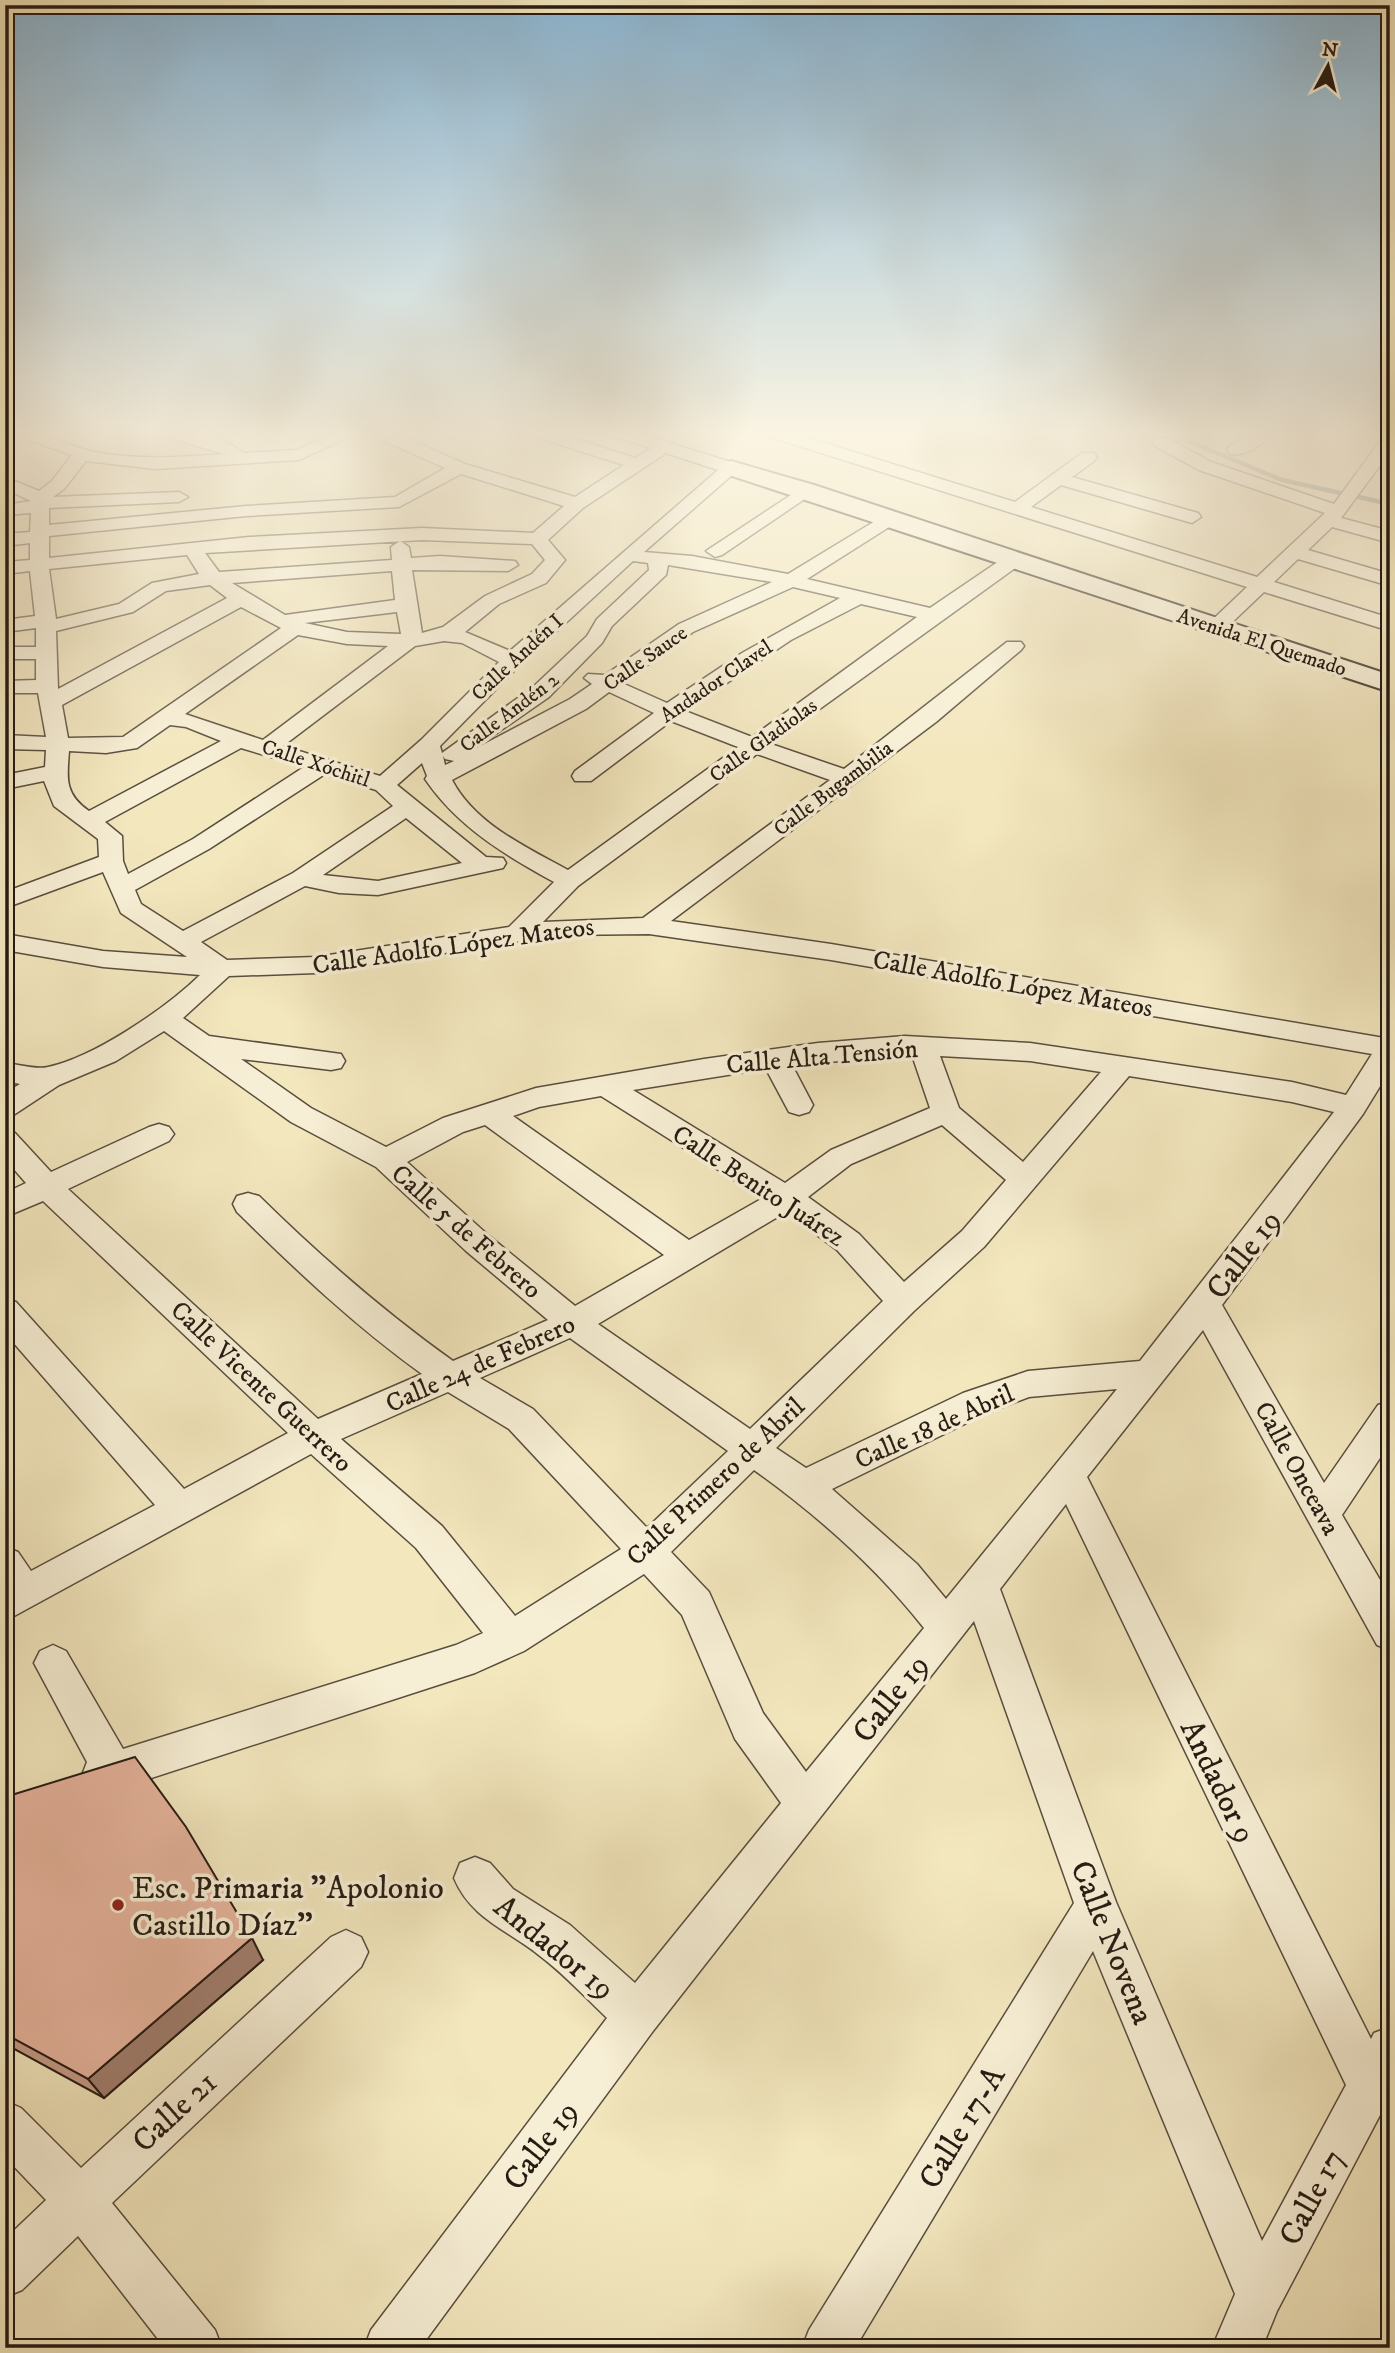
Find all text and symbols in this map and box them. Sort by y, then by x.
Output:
north arrow [1294,32,1364,102]
text: N [1321,38,1339,63]
street label: Avenida El Quemado [1174,603,1350,683]
street label: Calle Andén I [466,609,569,707]
street label: Calle Sauce [599,620,693,697]
street label: Andador Clavel [655,634,778,729]
street label: Calle Andén 2 [455,667,565,759]
street label: Calle Gladiolas [705,693,823,789]
street label: Calle Xóchitl [258,734,374,794]
street label: Calle Bugambilia [769,735,899,842]
street label: Calle Adolfo López Mateos [310,910,596,983]
street label: Calle Adolfo López Mateos [870,944,1155,1025]
street label: Calle Alta Tensión [725,1033,920,1082]
street label: Calle Benito Juárez [666,1118,851,1254]
street label: Calle 5 de Febrero [384,1158,548,1307]
street label: Calle 19 [1198,1203,1291,1308]
street label: Calle Vicente Guerrero [163,1294,359,1480]
street label: Calle 24 de Febrero [381,1308,580,1421]
street label: Calle 18 de Abril [850,1378,1019,1477]
street label: Calle Primero de Abril [620,1391,812,1573]
street label: Calle Onceava [1246,1396,1347,1541]
street label: Calle 19 [845,1647,939,1752]
street label: Andador 9 [1170,1713,1264,1850]
street label: Calle Novena [1060,1855,1162,2031]
place label: Esc. Primaria "Apolonio Castillo Díaz" [132,1869,444,1946]
street label: Andador 19 [485,1888,622,2010]
marker: Esc. Primaria "Apolonio Castillo Díaz" [110,1897,126,1913]
street label: Calle 17-A [911,2059,1015,2197]
street label: Calle 21 [125,2063,226,2162]
street label: Calle 19 [495,2094,588,2199]
street label: Calle 17 [1271,2143,1355,2253]

